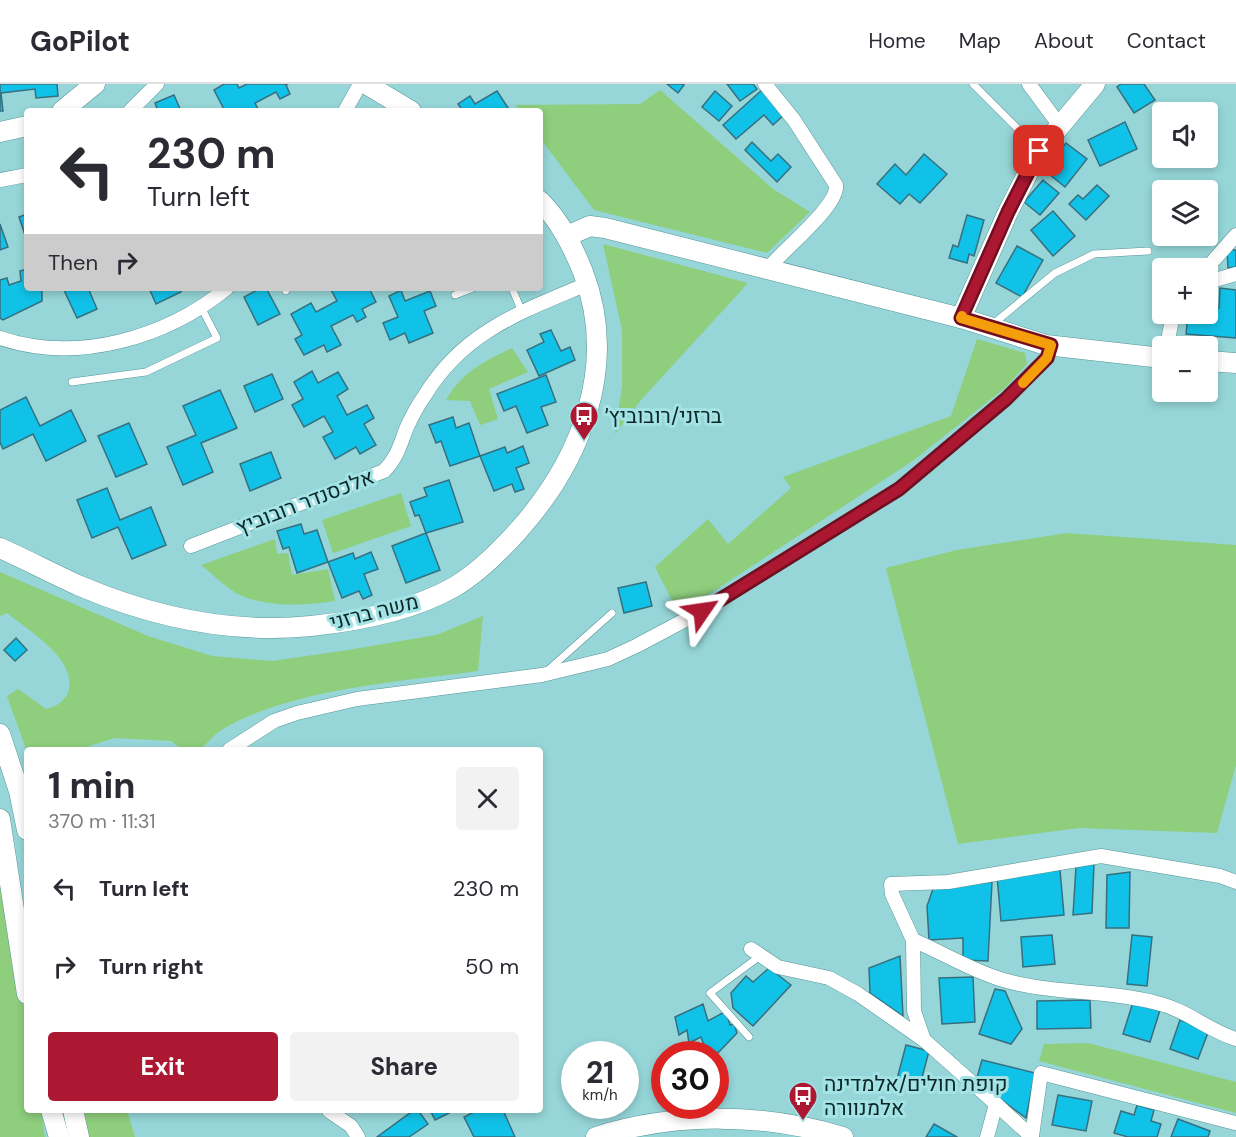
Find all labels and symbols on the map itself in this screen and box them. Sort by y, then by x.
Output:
pin [1013,125,1064,176]
bus stop icon: ברזני/רובוביץ׳ [568,400,600,442]
place label: ברזני/רובוביץ׳ [605,402,722,430]
street label: אלכסנדר רובוביץ [232,463,378,541]
position arrow [670,579,734,643]
street label: משה ברזני [327,587,421,637]
speed limit sign: 30 [651,1041,729,1119]
place label: קופת חולים/אלמדינה אלמנוורה [824,1070,1008,1122]
bus stop icon: קופת חולים/אלמדינה אלמנוורה [787,1080,819,1122]

